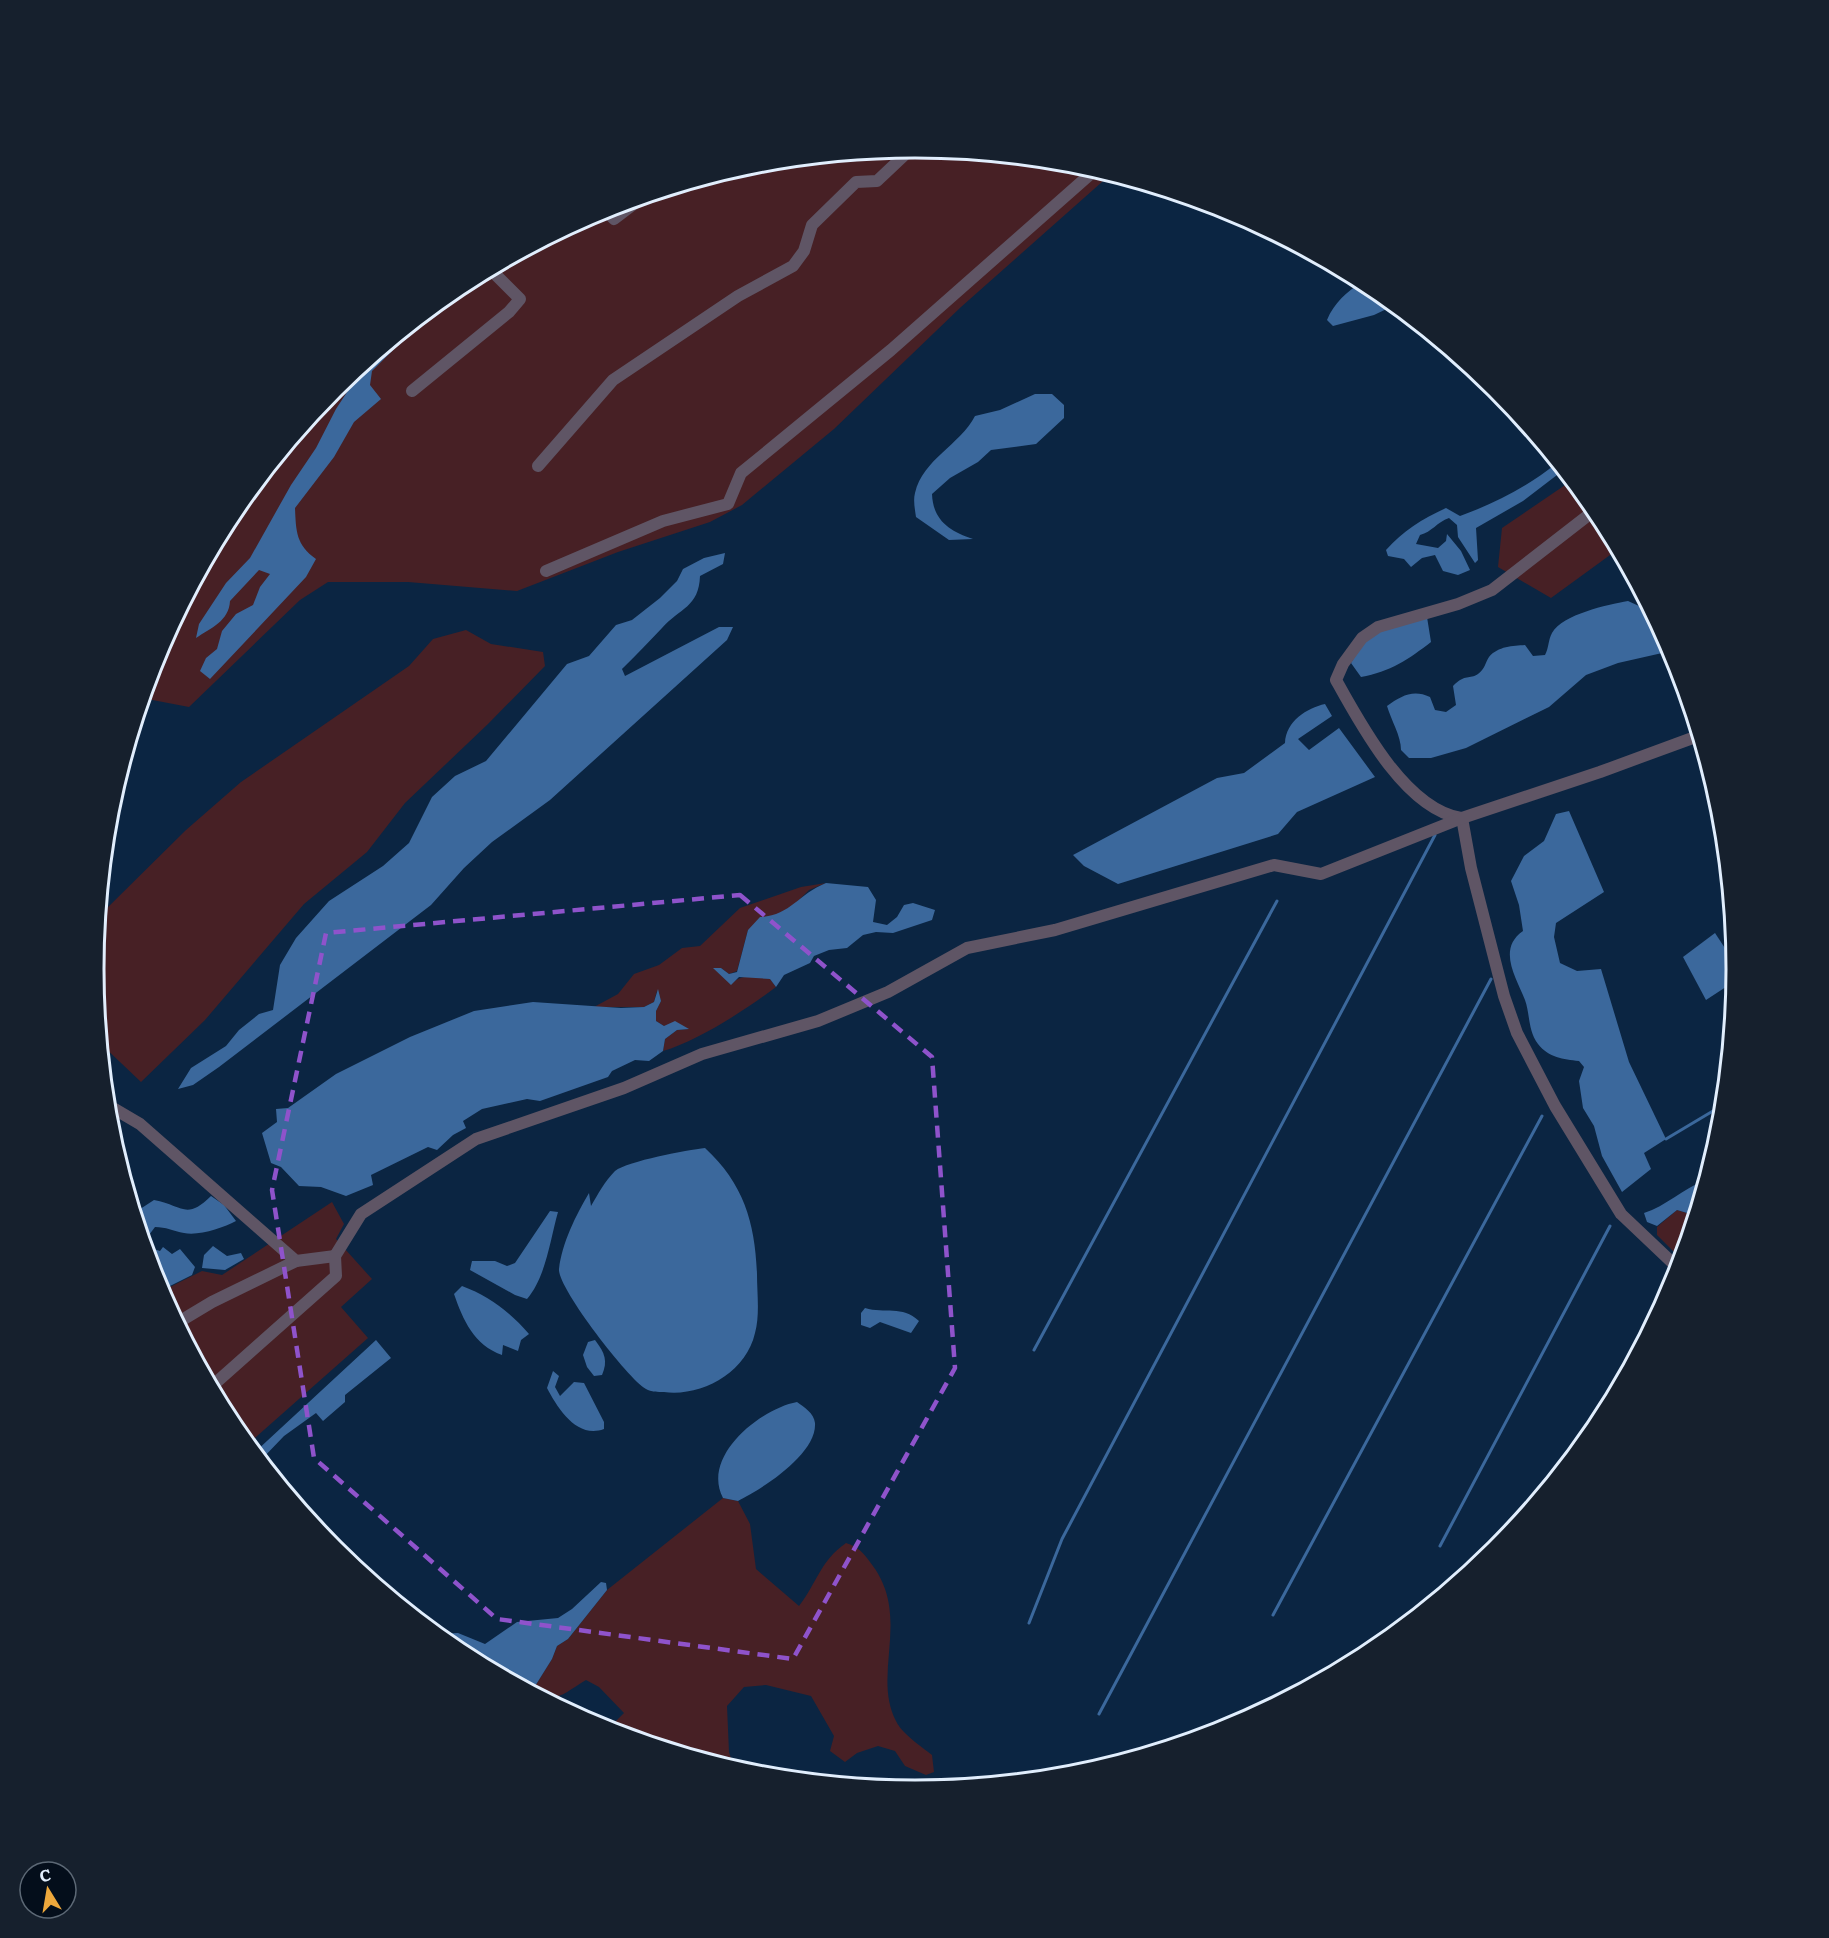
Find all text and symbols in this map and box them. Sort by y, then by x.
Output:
north arrow [18,1860,78,1920]
text: С [37,1861,53,1887]

